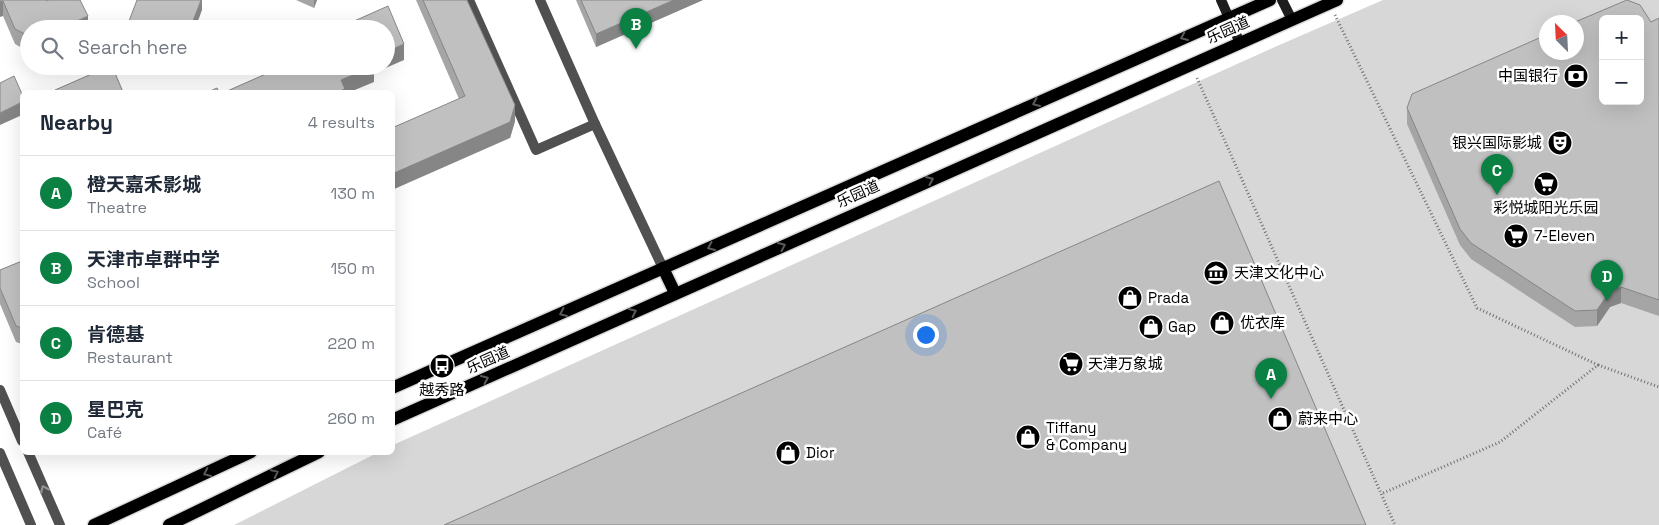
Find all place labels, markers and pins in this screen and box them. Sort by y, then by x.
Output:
pin: B [620,8,652,49]
bank icon: 中国银行 [1563,63,1589,89]
place label: 中国银行 [1498,66,1558,85]
theatre icon: 银兴国际影城 [1547,130,1573,156]
place label: 银兴国际影城 [1452,133,1542,152]
pin: C [1481,154,1513,195]
supermarket icon: 彩悦城阳光乐园 [1533,171,1559,197]
place label: 彩悦城阳光乐园 [1493,198,1599,217]
supermarket icon: 7-Eleven [1503,223,1529,249]
place label: 7-Eleven [1534,226,1595,245]
museum icon: 天津文化中心 [1203,260,1229,286]
pin: D [1591,260,1623,301]
place label: 天津文化中心 [1234,263,1324,282]
shop icon: Prada [1117,285,1143,311]
place label: Prada [1148,288,1189,307]
shop icon: 优衣库 [1209,310,1235,336]
place label: 优衣库 [1240,313,1285,332]
shop icon: Gap [1138,314,1164,340]
place label: Gap [1168,317,1196,336]
supermarket icon: 天津万象城 [1058,351,1084,377]
bus stop icon: 越秀路 [429,353,455,379]
place label: 天津万象城 [1088,354,1163,373]
pin: A [1255,358,1287,399]
place label: 越秀路 [419,380,465,399]
shop icon: 蔚来中心 [1267,406,1293,432]
place label: 蔚来中心 [1298,409,1358,428]
place label: Tiffany & Company [1046,418,1127,454]
shop icon: Tiffany & Company [1015,424,1041,450]
shop icon: Dior [775,440,801,466]
place label: Dior [806,443,835,462]

